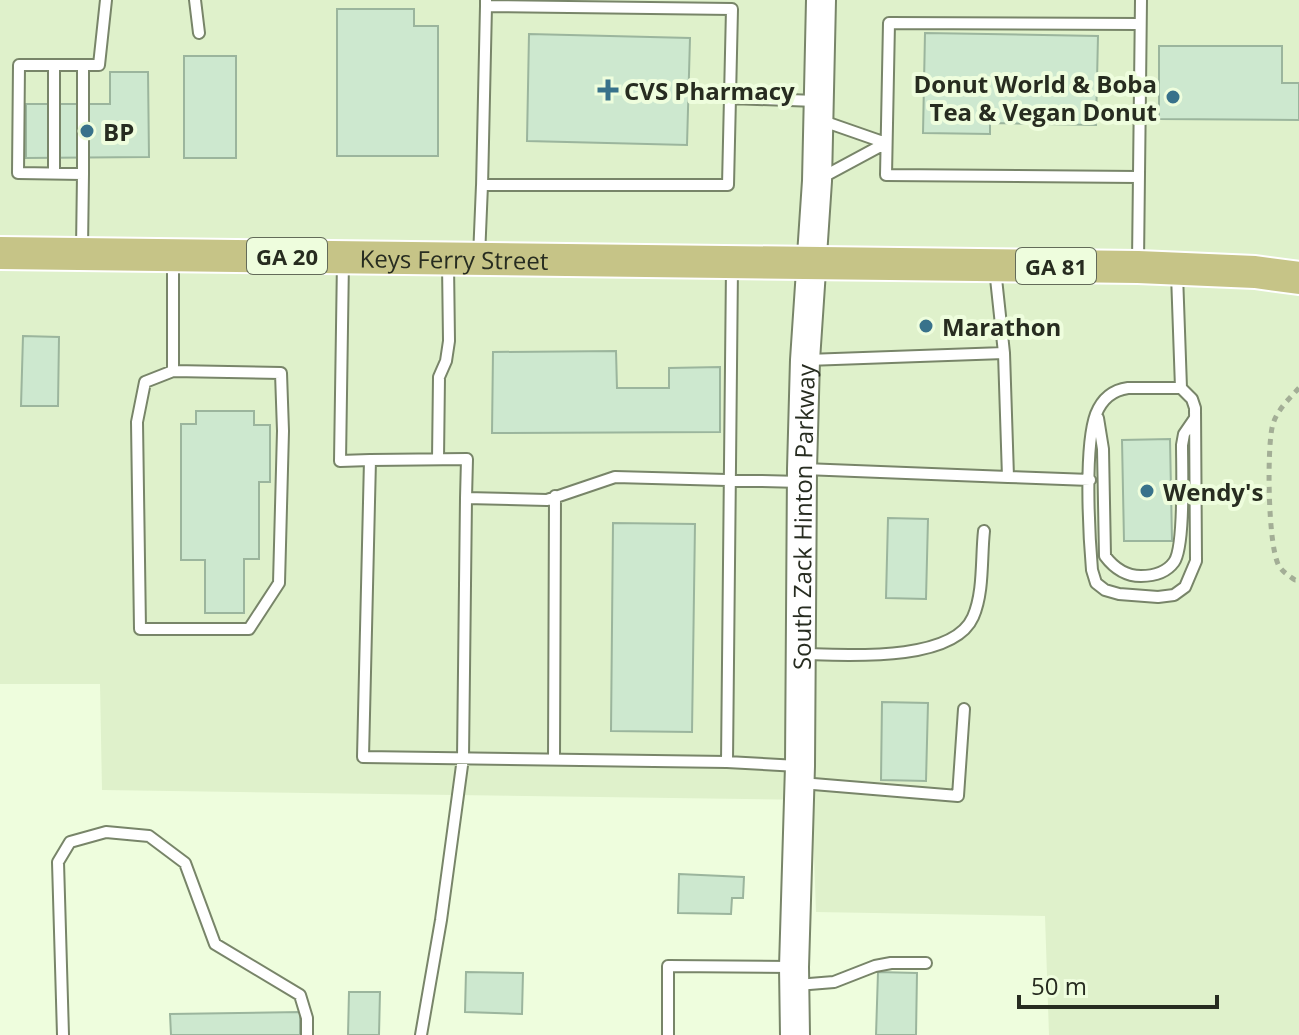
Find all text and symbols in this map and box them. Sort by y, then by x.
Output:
place label: Donut World & Boba Tea & Vegan Donut [914,67,1157,128]
place label: CVS Pharmacy [624,74,795,107]
marker: CVS Pharmacy [599,81,617,99]
marker: Donut World & Boba Tea & Vegan Donut [1164,88,1182,106]
place label: BP [103,115,134,148]
marker: BP [78,122,96,140]
road number: GA 20 [247,238,327,274]
street label: Keys Ferry Street [359,241,549,276]
road number: GA 81 [1016,248,1096,284]
place label: Marathon [942,310,1061,343]
marker: Marathon [917,317,935,335]
street label: South Zack Hinton Parkway [784,363,821,670]
place label: Wendy's [1163,475,1263,508]
marker: Wendy's [1138,482,1156,500]
scale bar [1019,959,1217,1009]
text: 50 m [1031,969,1087,1002]

